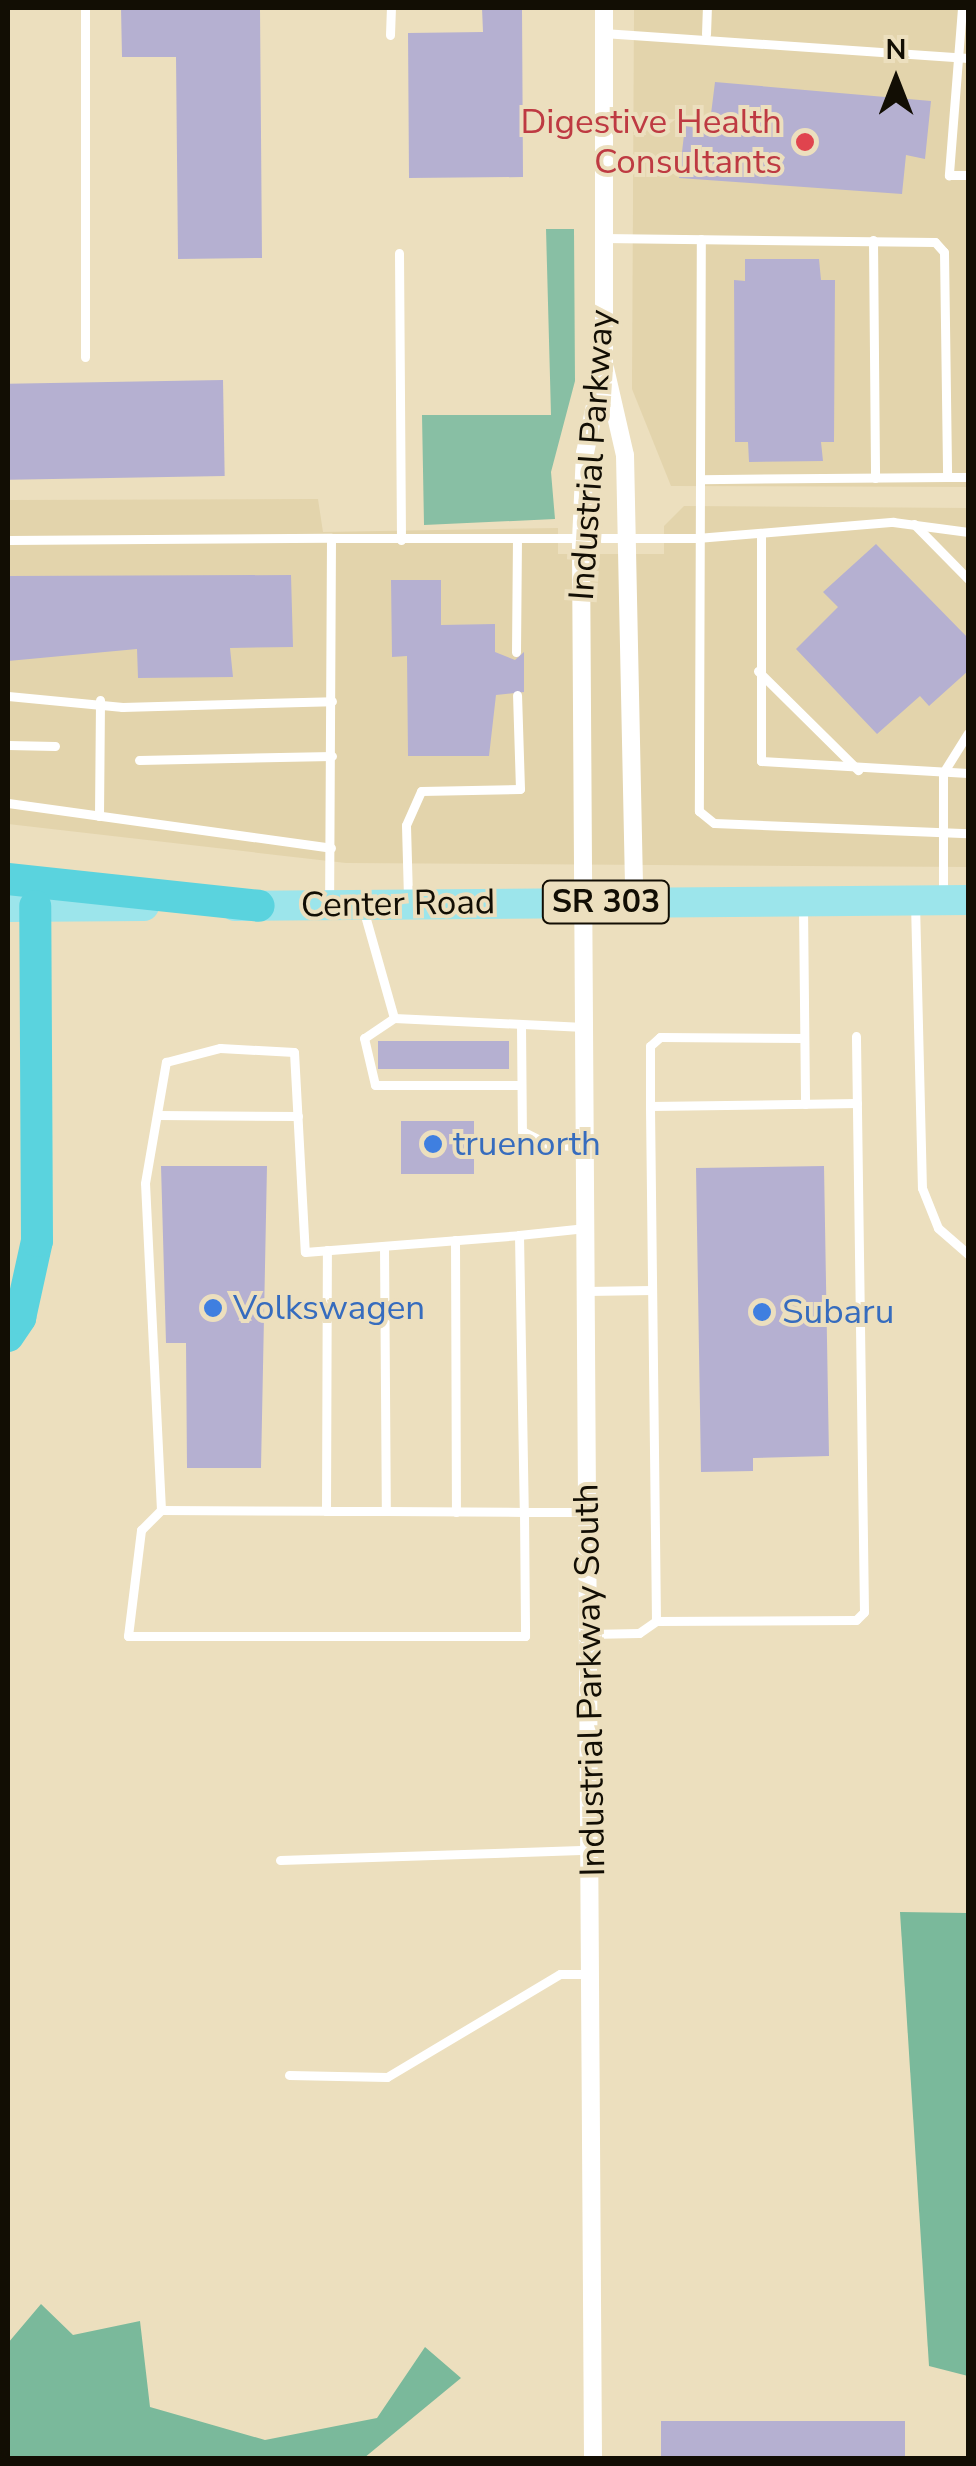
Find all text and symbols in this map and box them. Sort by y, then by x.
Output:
north arrow [846,30,946,130]
text: N [886,31,906,69]
place label: Digestive Health Consultants [520,101,782,183]
marker: Digestive Health Consultants [792,129,818,155]
street label: Industrial Parkway [561,308,623,602]
road number: SR 303 [541,875,671,929]
street label: Center Road [300,881,496,927]
place label: truenorth [453,1123,601,1165]
marker: truenorth [422,1133,444,1155]
place label: Volkswagen [233,1287,425,1329]
place label: Subaru [782,1291,894,1333]
marker: Volkswagen [202,1297,224,1319]
marker: Subaru [751,1301,773,1323]
street label: Industrial Parkway South [566,1483,614,1877]

